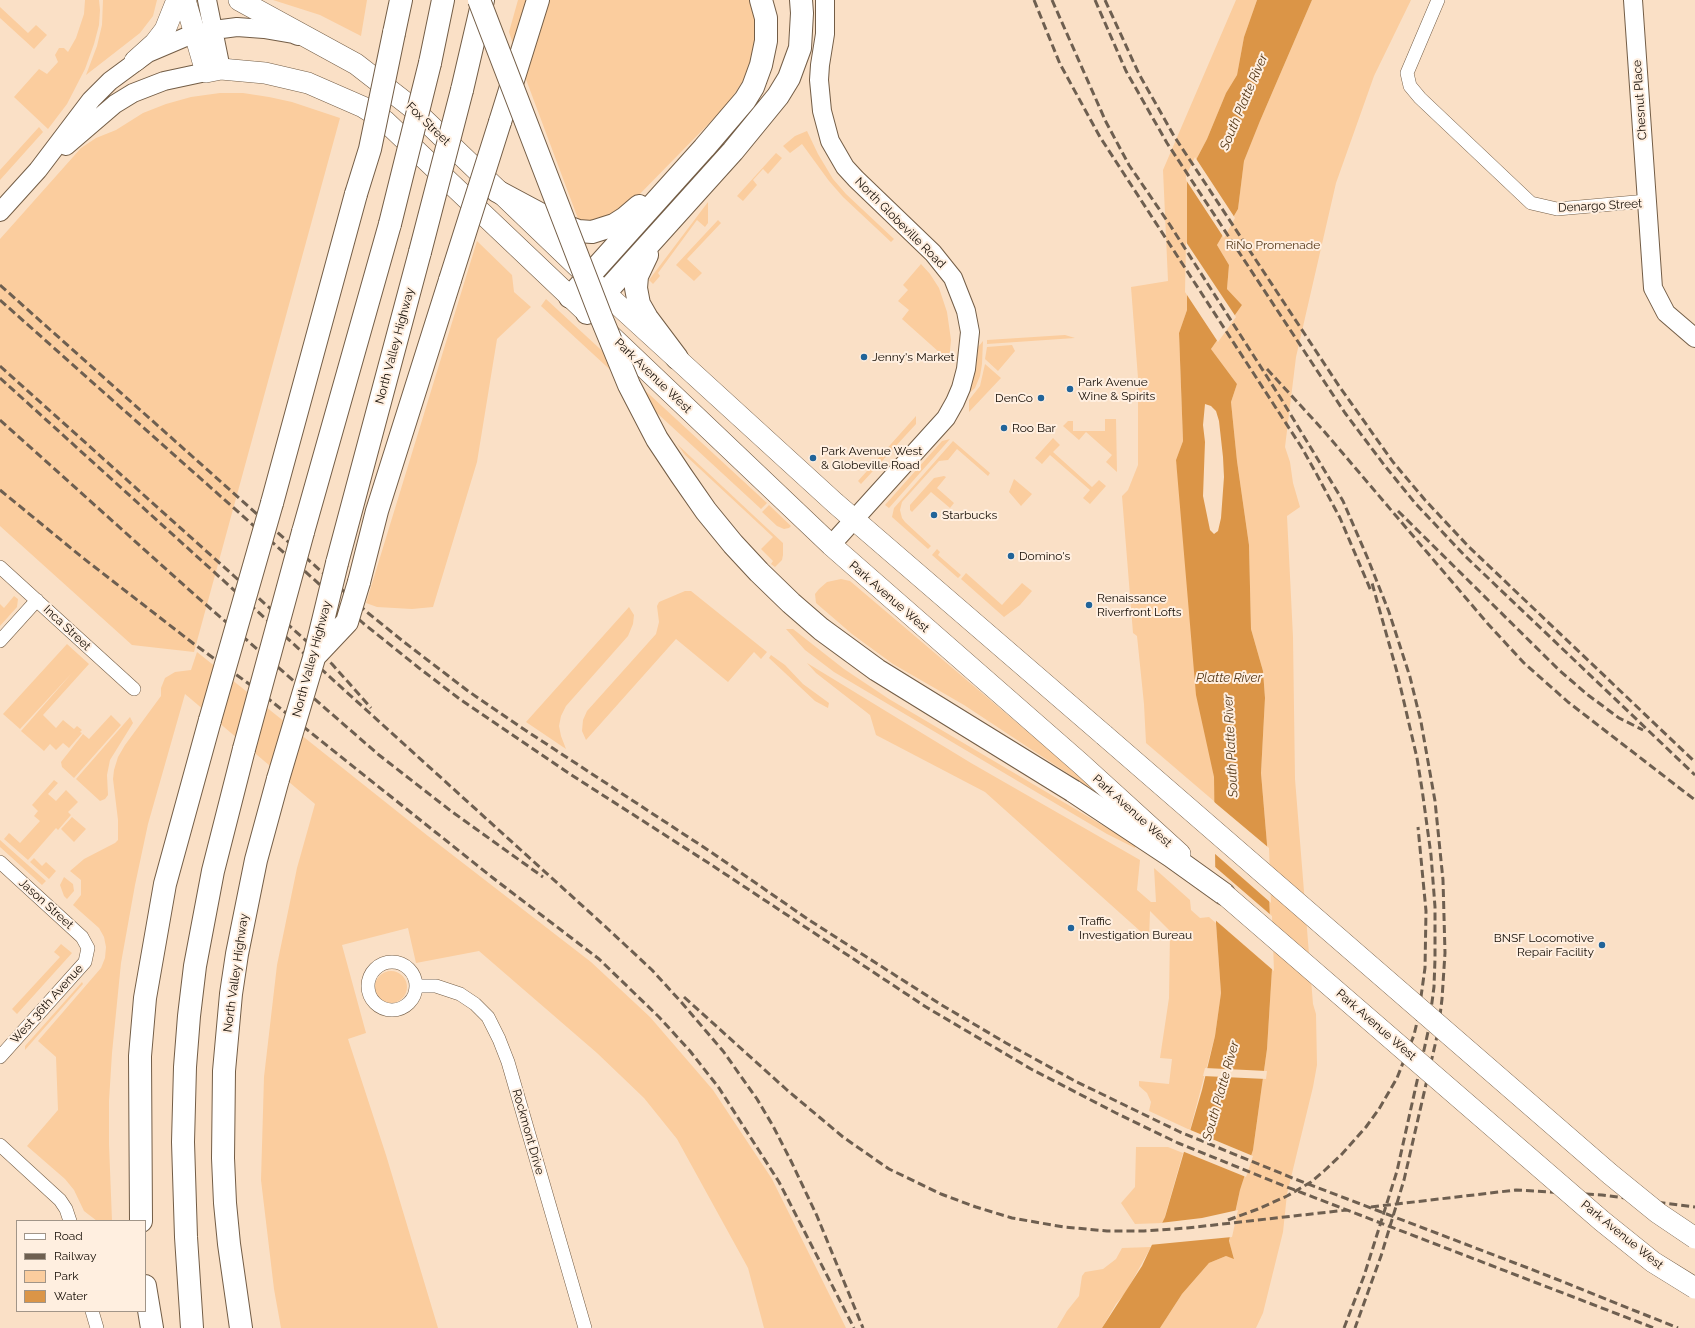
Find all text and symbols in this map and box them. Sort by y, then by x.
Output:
water label: South Platte River [1217,52,1271,152]
street label: Chesnut Place [1630,60,1650,140]
street label: Fox Street [403,99,453,149]
street label: North Globeville Road [852,175,948,271]
street label: Denargo Street [1558,197,1642,215]
park label: RiNo Promenade [1226,238,1320,252]
street label: North Valley Highway [373,286,417,406]
street label: Park Avenue West [612,336,694,416]
place label: Jenny's Market [872,350,954,364]
marker: Jenny's Market [859,352,869,362]
place label: Park Avenue Wine & Spirits [1078,375,1155,403]
marker: Park Avenue Wine & Spirits [1065,384,1075,394]
place label: DenCo [995,391,1033,405]
marker: DenCo [1036,393,1046,403]
place label: Roo Bar [1012,421,1056,435]
marker: Roo Bar [999,423,1009,433]
place label: Park Avenue West & Globeville Road [821,444,922,472]
marker: Park Avenue West & Globeville Road [808,453,818,463]
place label: Starbucks [942,508,997,522]
marker: Starbucks [929,510,939,520]
place label: Domino's [1019,549,1070,563]
marker: Domino's [1006,551,1016,561]
street label: Park Avenue West [846,558,932,636]
place label: Renaissance Riverfront Lofts [1097,591,1182,619]
street label: North Valley Highway [290,599,334,719]
marker: Renaissance Riverfront Lofts [1084,600,1094,610]
street label: Inca Street [40,602,94,654]
water label: Platte River [1196,670,1262,686]
water label: South Platte River [1221,694,1241,798]
street label: Park Avenue West [1090,772,1174,850]
street label: Jason Street [16,876,76,932]
street label: North Valley Highway [221,913,251,1033]
place label: Traffic Investigation Bureau [1079,914,1192,942]
marker: Traffic Investigation Bureau [1066,923,1076,933]
place label: BNSF Locomotive Repair Facility [1494,931,1594,959]
marker: BNSF Locomotive Repair Facility [1597,940,1607,950]
street label: West 36th Avenue [8,961,86,1047]
street label: Park Avenue West [1333,986,1419,1064]
water label: South Platte River [1199,1039,1243,1143]
street label: Rockmont Drive [509,1087,547,1177]
street label: Park Avenue West [1578,1198,1666,1272]
legend [16,1220,146,1312]
text: Road [54,1229,83,1243]
text: Railway [54,1249,96,1263]
text: Park [54,1269,79,1283]
text: Water [54,1289,88,1303]

